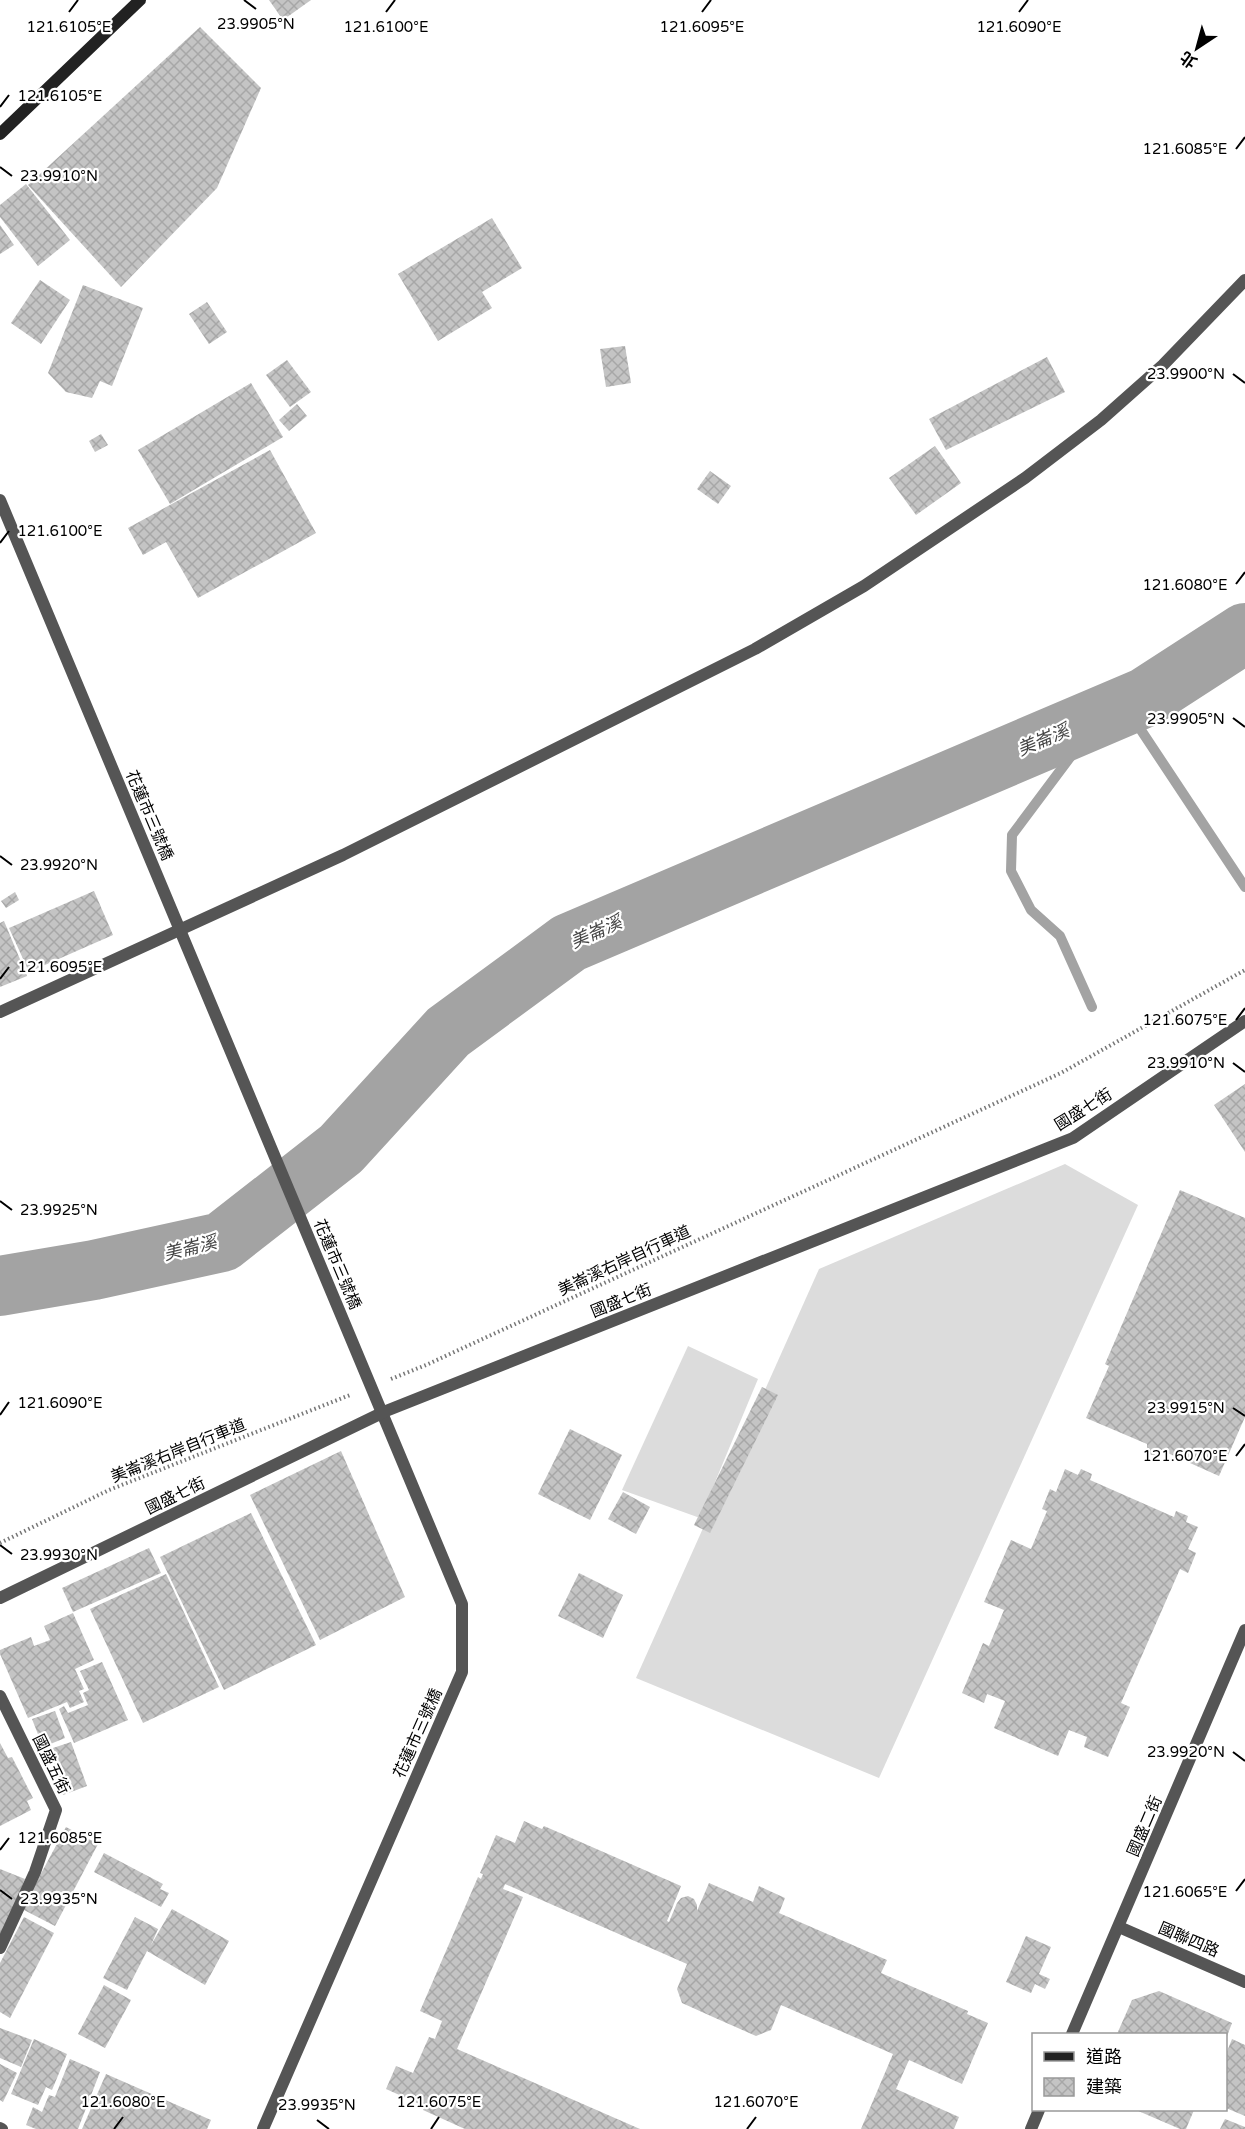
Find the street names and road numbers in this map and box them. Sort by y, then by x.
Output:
street label: 花蓮市三號橋 [121,767,177,863]
street label: 國盛七街 [1051,1084,1116,1135]
street label: 花蓮市三號橋 [309,1216,365,1312]
street label: 美崙溪右岸自行車道 [555,1221,694,1300]
street label: 國盛七街 [588,1280,655,1322]
street label: 美崙溪右岸自行車道 [108,1415,249,1487]
street label: 國盛七街 [142,1473,209,1519]
street label: 花蓮市三號橋 [389,1685,447,1781]
street label: 國盛五街 [28,1731,74,1798]
street label: 國盛二街 [1123,1793,1167,1860]
street label: 國聯四路 [1155,1918,1222,1962]

